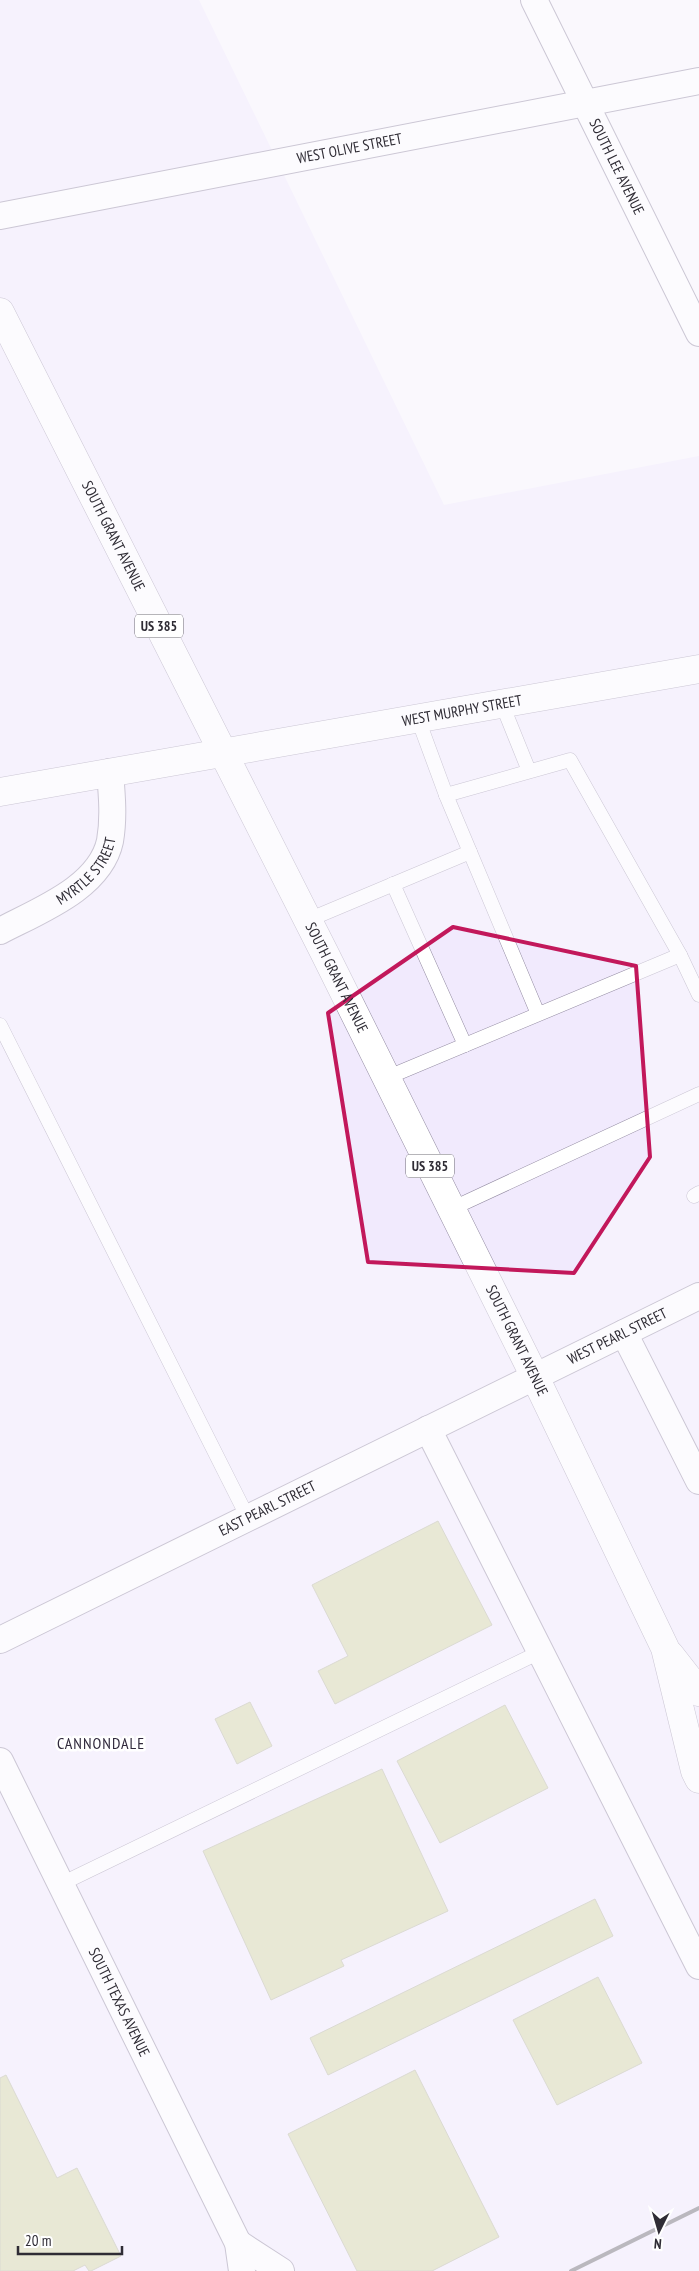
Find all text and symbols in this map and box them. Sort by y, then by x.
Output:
street label: SOUTH LEE AVENUE [585,115,649,218]
street label: WEST OLIVE STREET [295,128,404,167]
street label: SOUTH GRANT AVENUE [78,477,150,594]
road number: US 385 [135,614,183,638]
street label: WEST MURPHY STREET [400,690,524,730]
street label: MYRTLE STREET [53,835,120,909]
street label: SOUTH GRANT AVENUE [302,919,373,1036]
road number: US 385 [406,1154,454,1178]
street label: SOUTH GRANT AVENUE [482,1282,553,1399]
street label: WEST PEARL STREET [564,1303,670,1368]
street label: EAST PEARL STREET [216,1476,319,1540]
district label: CANNONDALE [57,1733,145,1753]
street label: SOUTH TEXAS AVENUE [85,1944,154,2059]
north arrow [634,2206,684,2256]
scale bar [18,2224,121,2256]
text: 20 m [25,2231,51,2250]
text: N [653,2235,662,2253]

